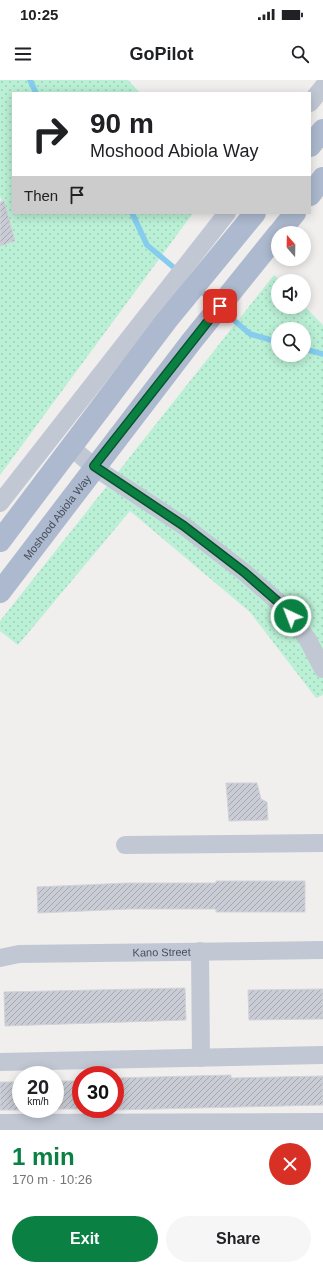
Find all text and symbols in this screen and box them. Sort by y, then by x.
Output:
text: 10:25 [20,6,58,23]
icon: menu [12,43,34,65]
icon: search [289,43,311,65]
text: GoPilot [130,44,194,64]
icon: right [24,108,76,160]
text: 90 m [90,108,154,139]
text: Moshood Abiola Way [90,141,258,161]
icon: arrive [66,184,88,206]
text: Then [24,187,58,204]
north arrow [271,226,311,266]
map controls [271,226,311,362]
button: sound [271,274,311,314]
pin [203,289,237,323]
icon: arrive [209,295,231,317]
button: search [271,322,311,362]
street label: Moshood Abiola Way [21,472,93,562]
position arrow [270,595,312,637]
street label: Kano Street [132,946,191,959]
speed limit sign: 30 [72,1066,124,1118]
text: 20 [27,1076,49,1098]
text: km/h [27,1096,49,1107]
text: 1 min [12,1143,75,1170]
button: close [269,1143,311,1185]
text: 170 m · 10:26 [12,1172,92,1187]
button: Exit [12,1216,158,1262]
button: Share [166,1216,311,1262]

